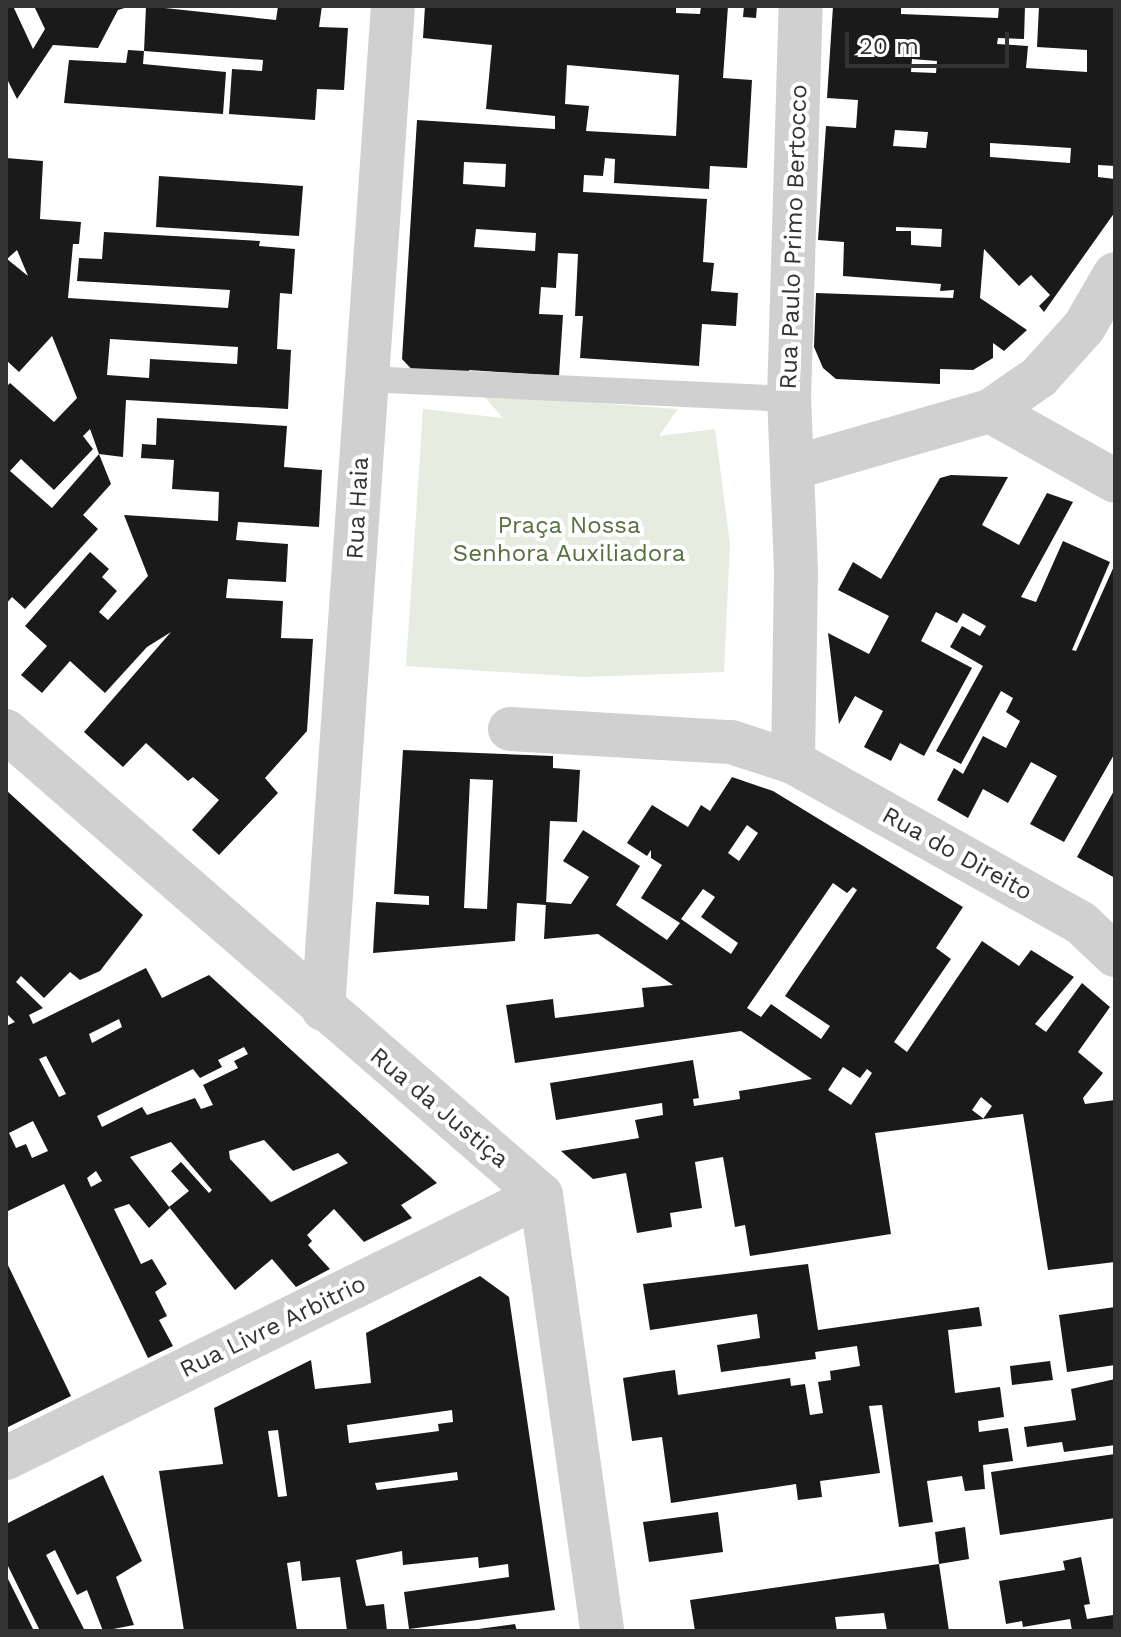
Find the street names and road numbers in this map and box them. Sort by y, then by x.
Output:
street label: Rua Paulo Primo Bertocco [774,84,814,390]
street label: Rua Haia [341,456,375,560]
street label: Rua do Direito [877,801,1037,907]
street label: Rua da Justiça [363,1041,515,1175]
street label: Rua Livre Arbitrio [175,1269,371,1385]

